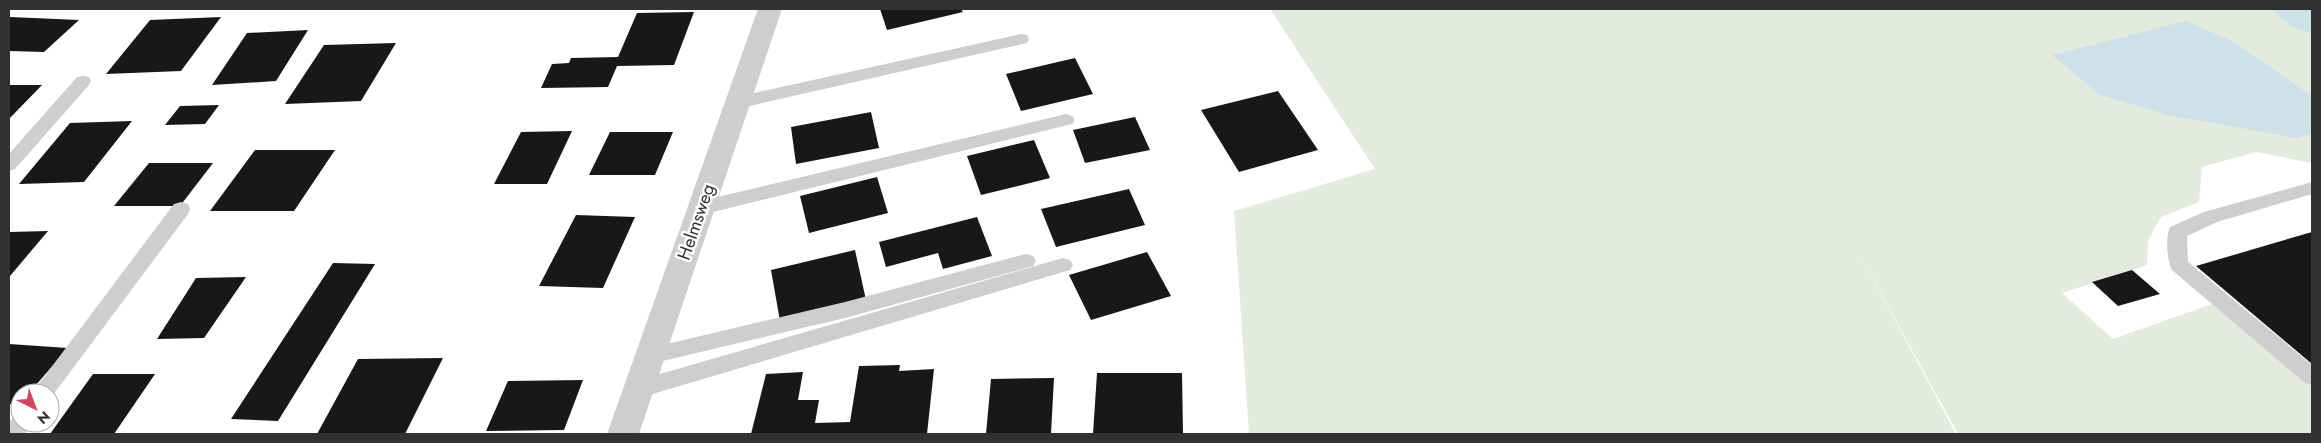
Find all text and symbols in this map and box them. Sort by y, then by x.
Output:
street label: Helmsweg [671,180,721,264]
north arrow [10,383,60,433]
text: N [33,407,55,429]

